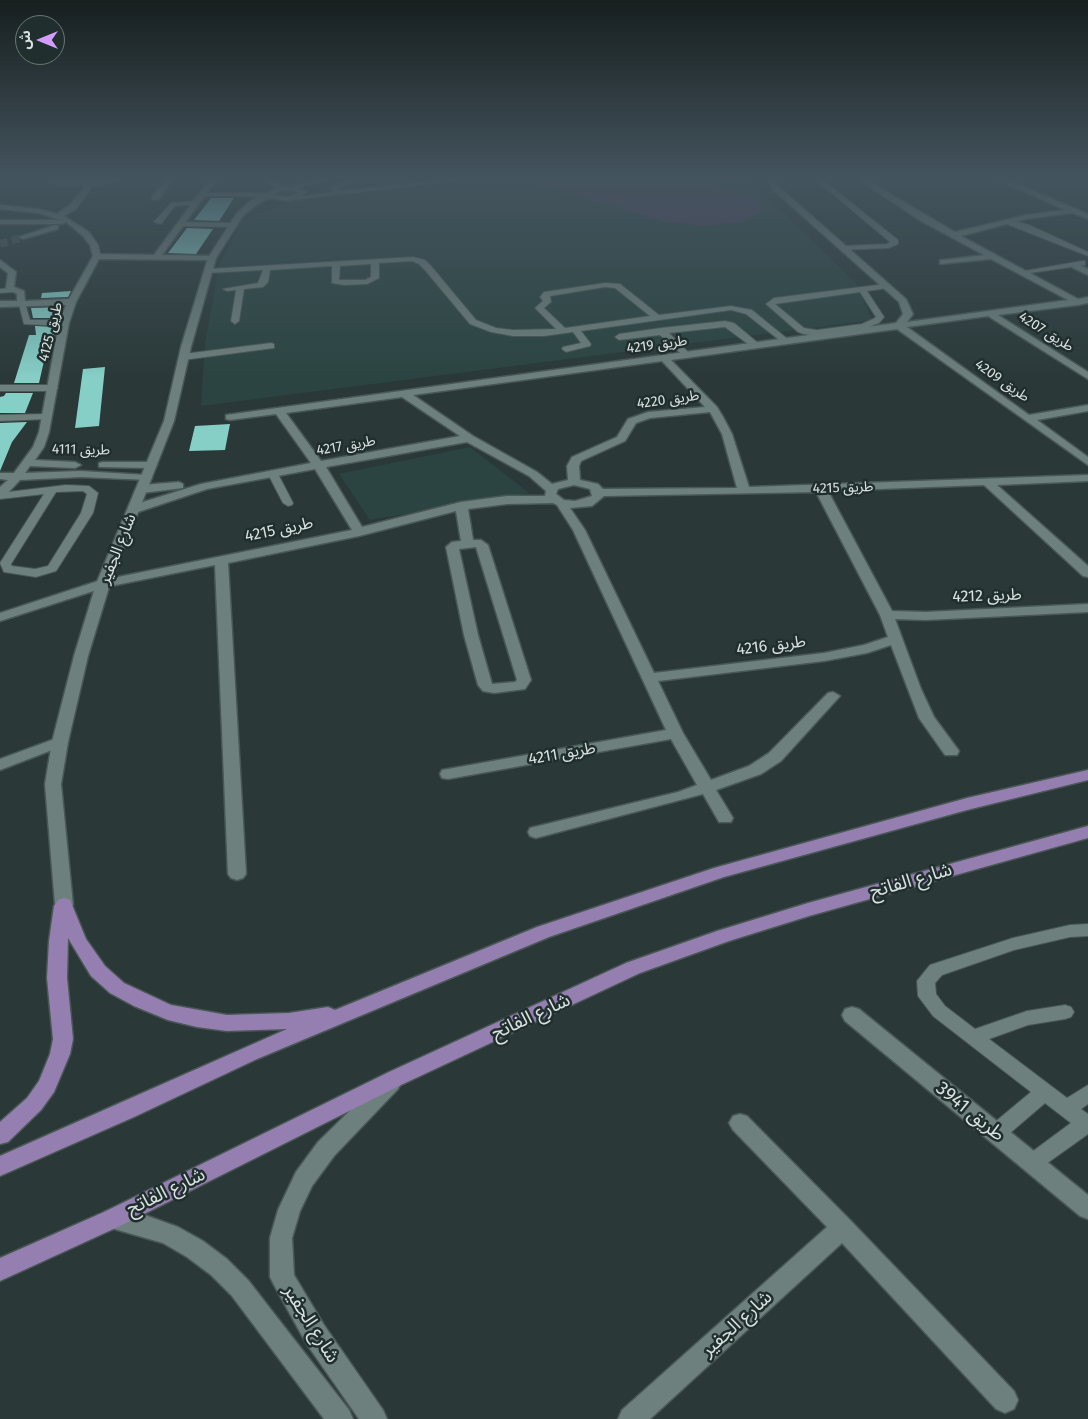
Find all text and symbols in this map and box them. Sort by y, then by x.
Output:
north arrow [15,15,65,65]
text: ش [17,30,34,50]
street label: طريق 4125 [36,301,66,363]
street label: طريق 4207 [1015,309,1077,355]
street label: طريق 4219 [626,332,688,358]
street label: طريق 4209 [971,356,1033,406]
street label: طريق 4220 [636,387,700,413]
street label: طريق 4217 [315,433,377,459]
street label: طريق 4111 [52,441,110,459]
street label: طريق 4215 [812,479,874,497]
street label: شارع الجفير [95,511,141,587]
street label: طريق 4215 [243,513,315,547]
street label: طريق 4212 [952,585,1022,607]
street label: طريق 4216 [735,632,807,660]
street label: طريق 4211 [527,739,597,769]
street label: شارع الفاتح [867,858,955,904]
street label: شارع الفاتح [488,989,574,1045]
street label: طريق 3941 [931,1077,1009,1147]
street label: شارع الفاتح [123,1163,209,1221]
street label: شارع الجفير [278,1281,344,1367]
street label: شارع الجفير [697,1286,777,1362]

